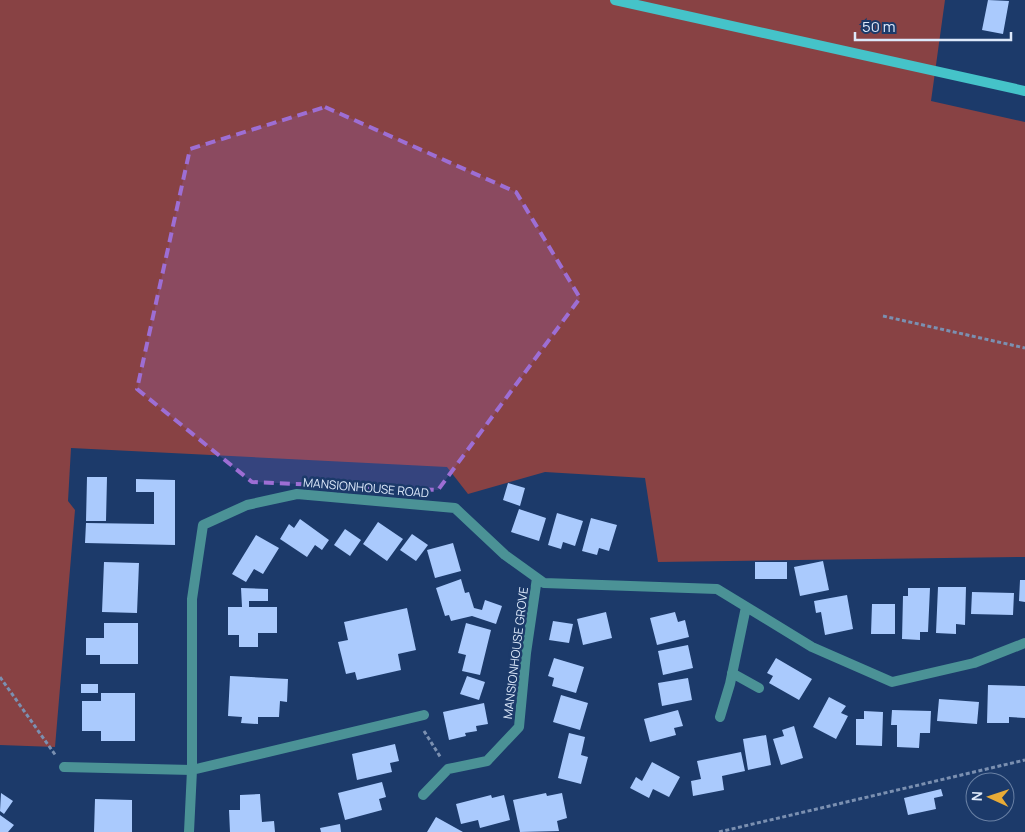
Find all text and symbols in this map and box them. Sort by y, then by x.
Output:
scale bar [855,10,1011,42]
text: 50 m [862,16,896,37]
street label: MANSIONHOUSE ROAD [302,474,430,501]
street label: MANSIONHOUSE GROVE [499,586,532,720]
north arrow [965,772,1015,822]
text: N [967,791,986,802]

